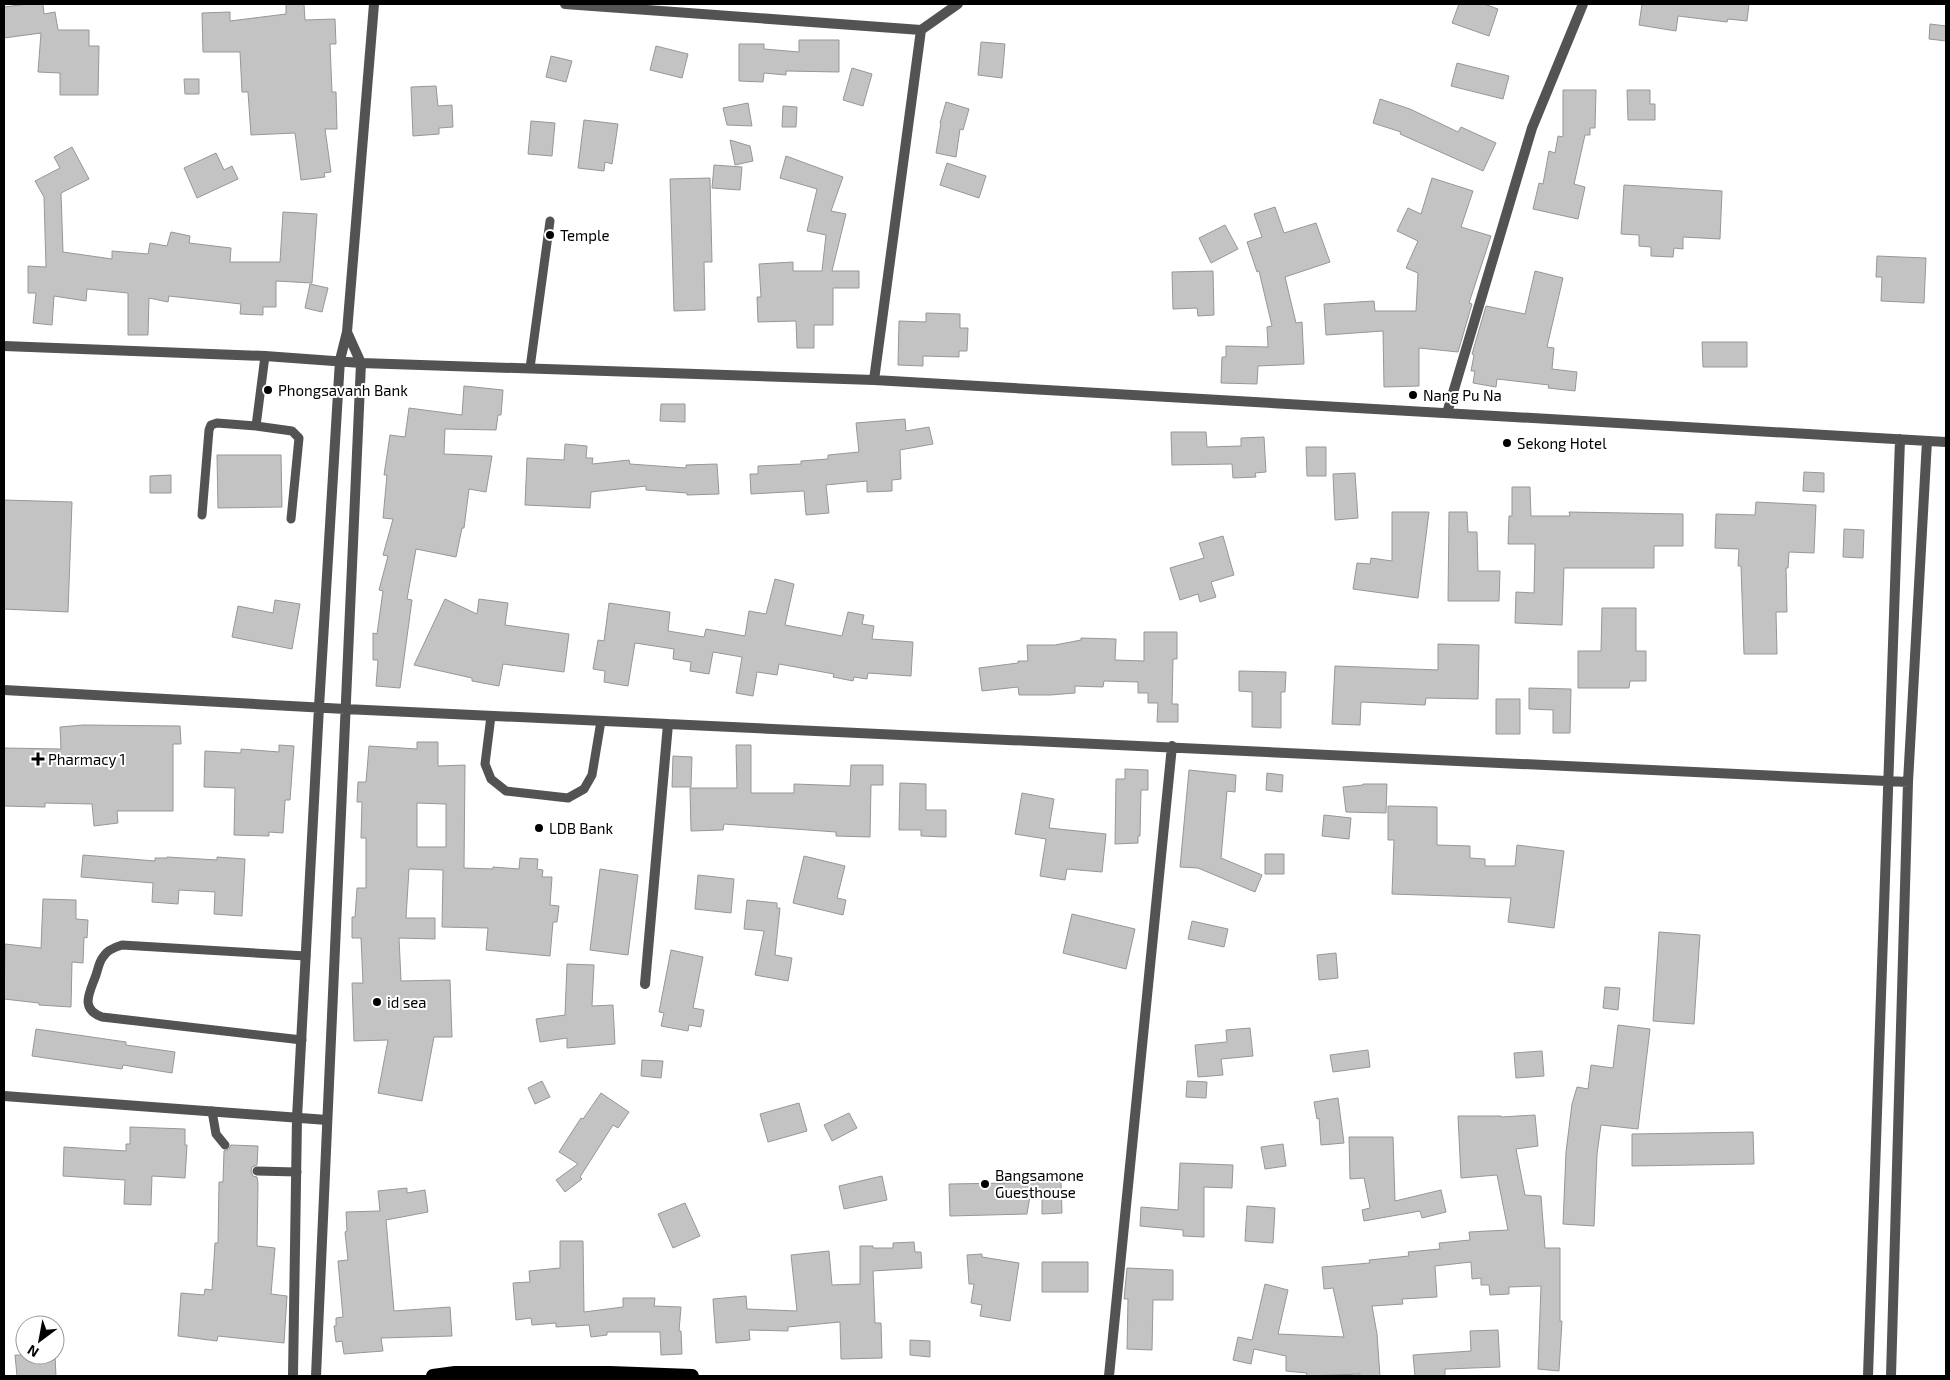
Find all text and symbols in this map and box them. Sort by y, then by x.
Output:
place label: Temple [560,226,609,244]
marker: Temple [544,229,556,241]
place label: Phongsavanh Bank [278,381,408,399]
marker: Phongsavanh Bank [262,384,274,396]
place label: Nang Pu Na [1423,386,1502,404]
marker: Nang Pu Na [1407,389,1419,401]
place label: Sekong Hotel [1517,434,1607,452]
marker: Sekong Hotel [1501,437,1513,449]
place label: Pharmacy 1 [48,750,125,768]
marker: Pharmacy 1 [32,753,44,765]
place label: LDB Bank [549,819,614,837]
marker: LDB Bank [533,822,545,834]
place label: id sea [387,993,427,1011]
marker: id sea [371,996,383,1008]
place label: Bangsamone Guesthouse [995,1166,1084,1201]
marker: Bangsamone Guesthouse [979,1178,991,1190]
north arrow [15,1315,65,1365]
text: N [24,1342,42,1361]

